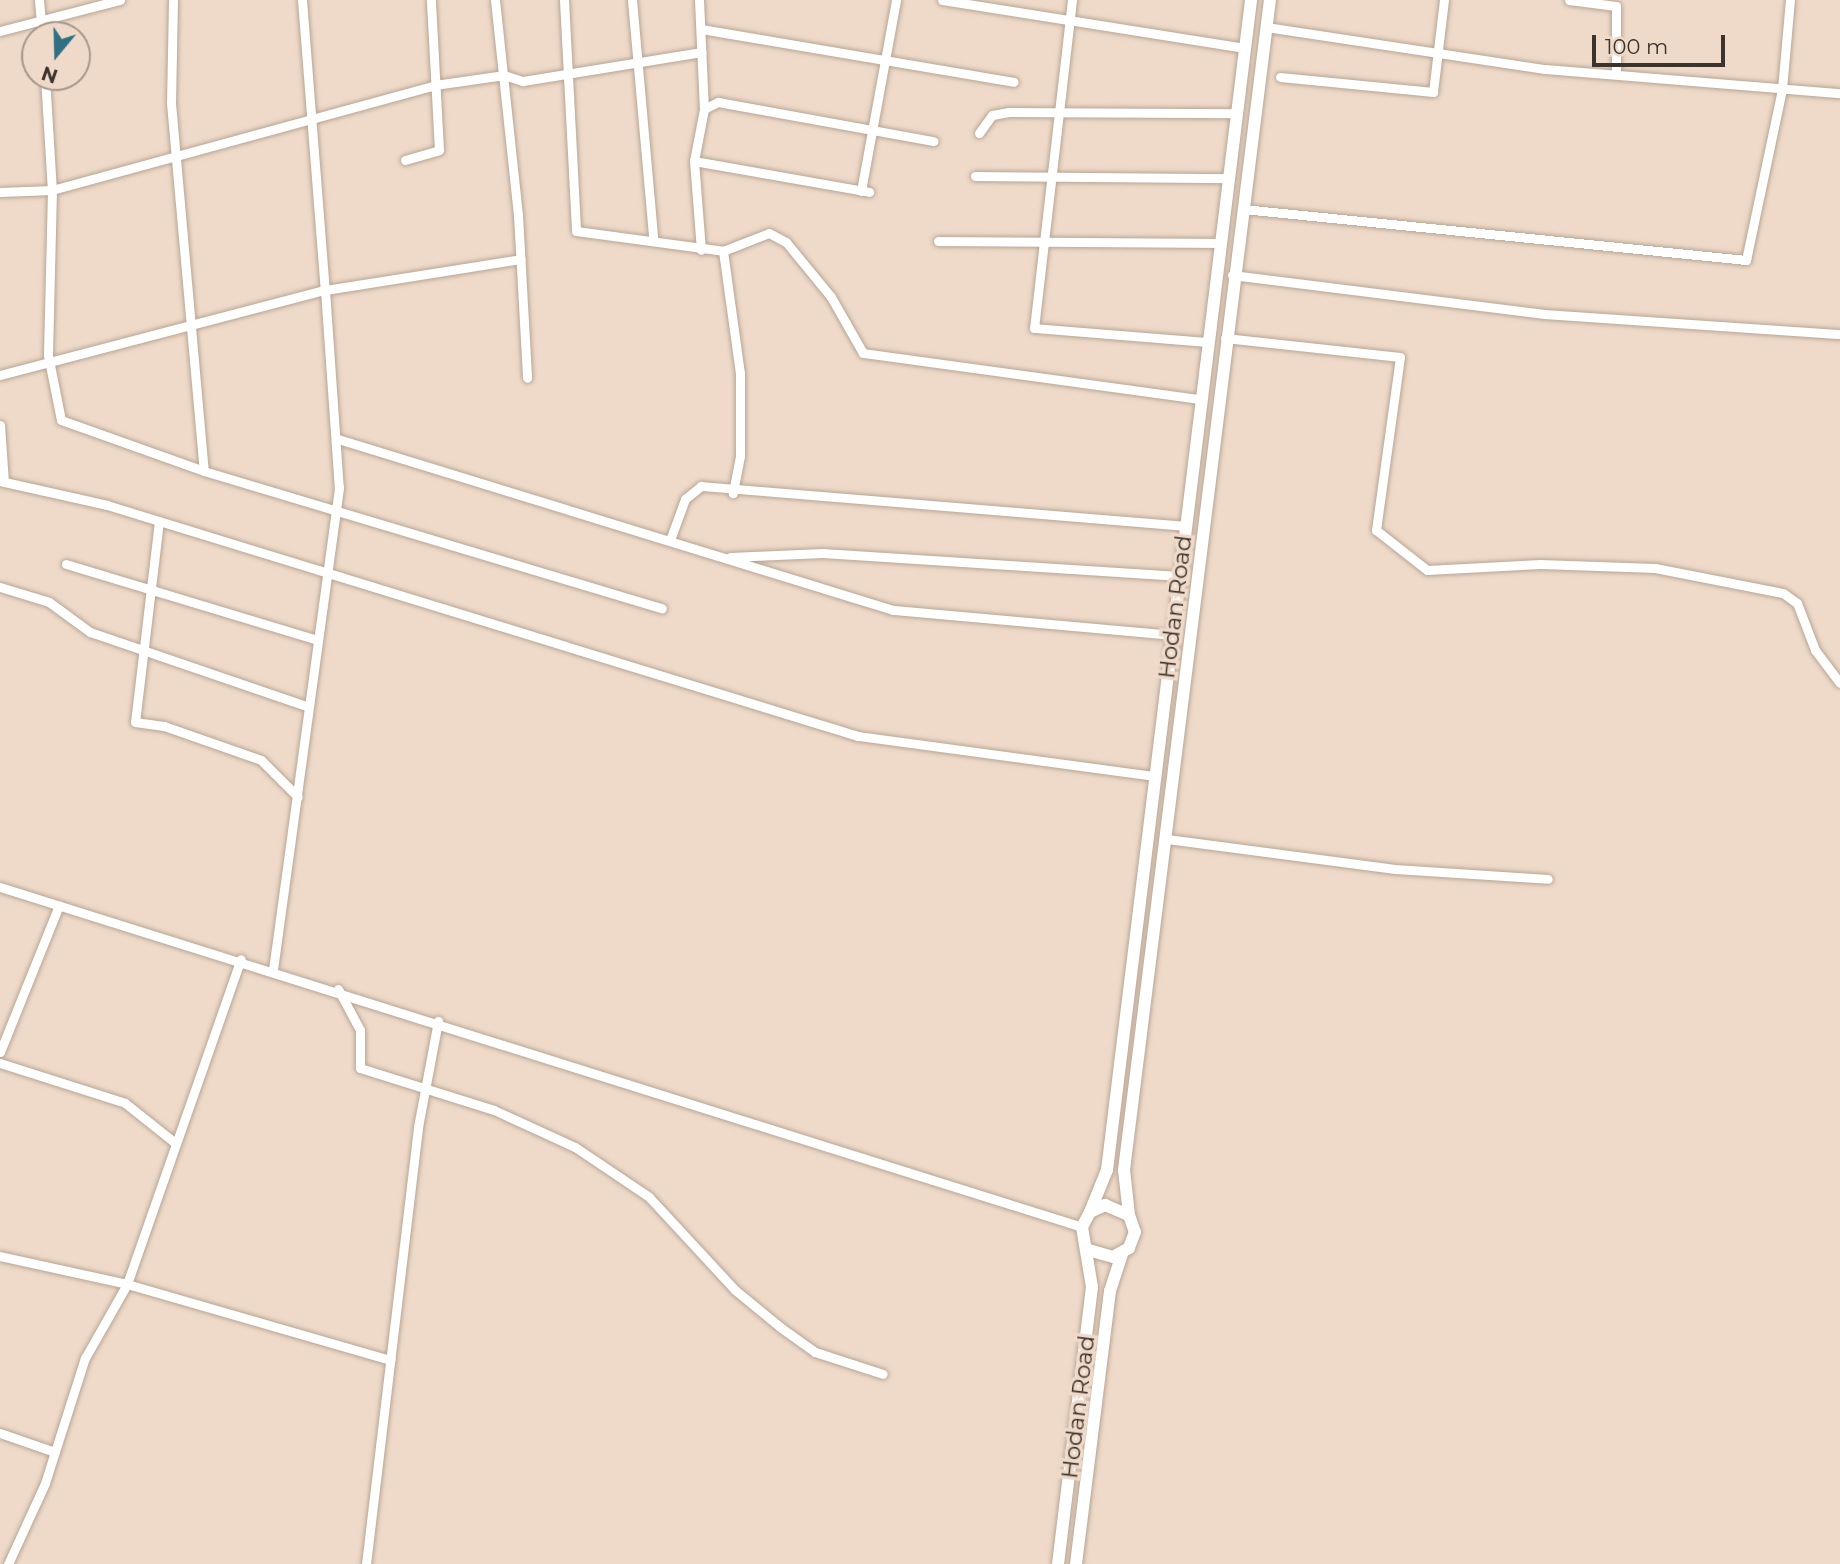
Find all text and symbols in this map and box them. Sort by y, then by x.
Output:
north arrow [21,21,91,91]
scale bar [1595,21,1728,65]
text: 100 m [1605,34,1668,59]
text: N [39,61,61,88]
street label: Hodan Road [1153,534,1197,680]
street label: Hodan Road [1056,1334,1100,1480]

